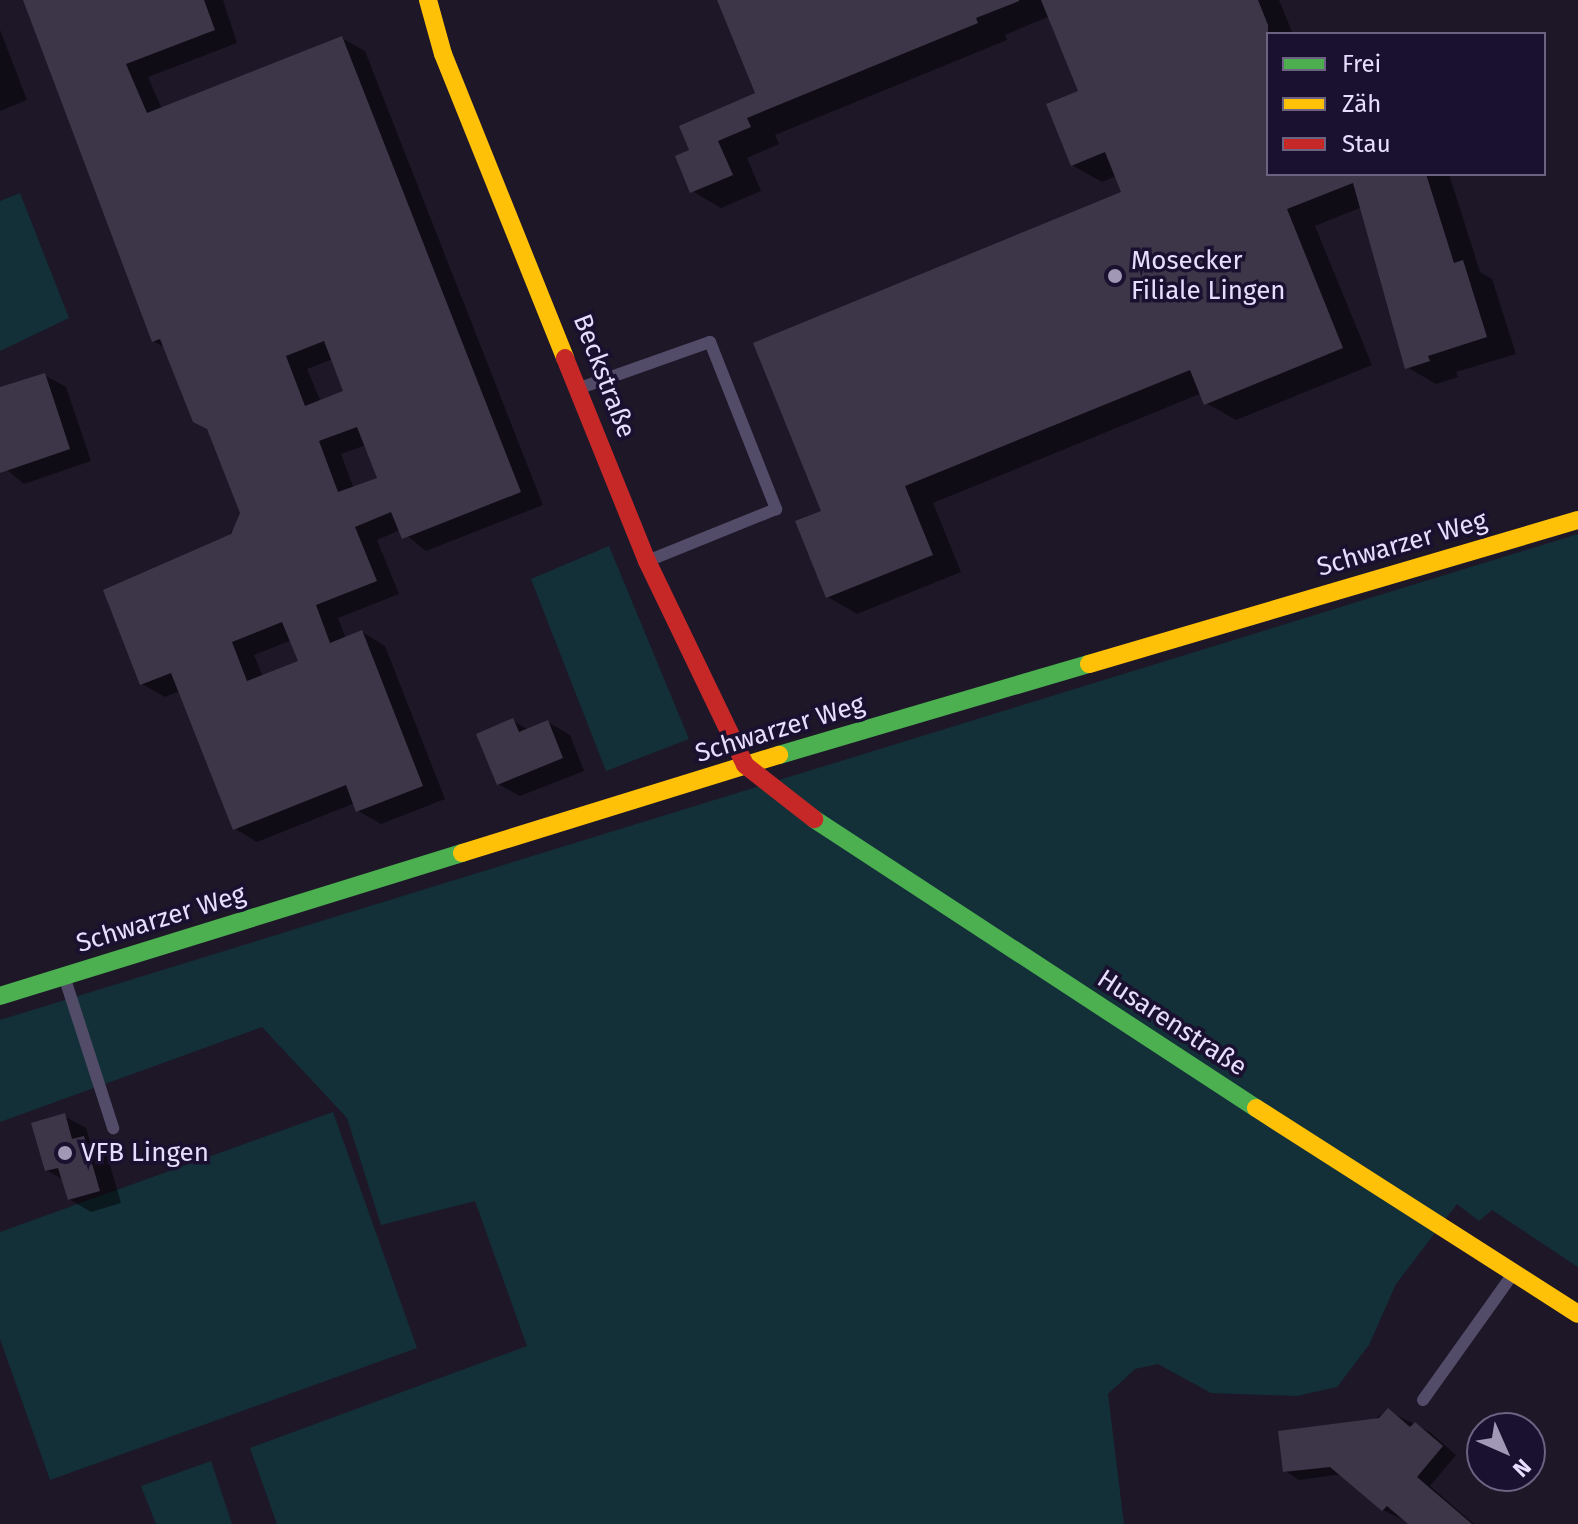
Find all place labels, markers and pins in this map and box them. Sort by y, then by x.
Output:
place label: Mosecker Filiale Lingen [1131,245,1286,306]
marker: Mosecker Filiale Lingen [1106,267,1124,285]
place label: VFB Lingen [81,1137,209,1169]
marker: VFB Lingen [56,1144,74,1162]

